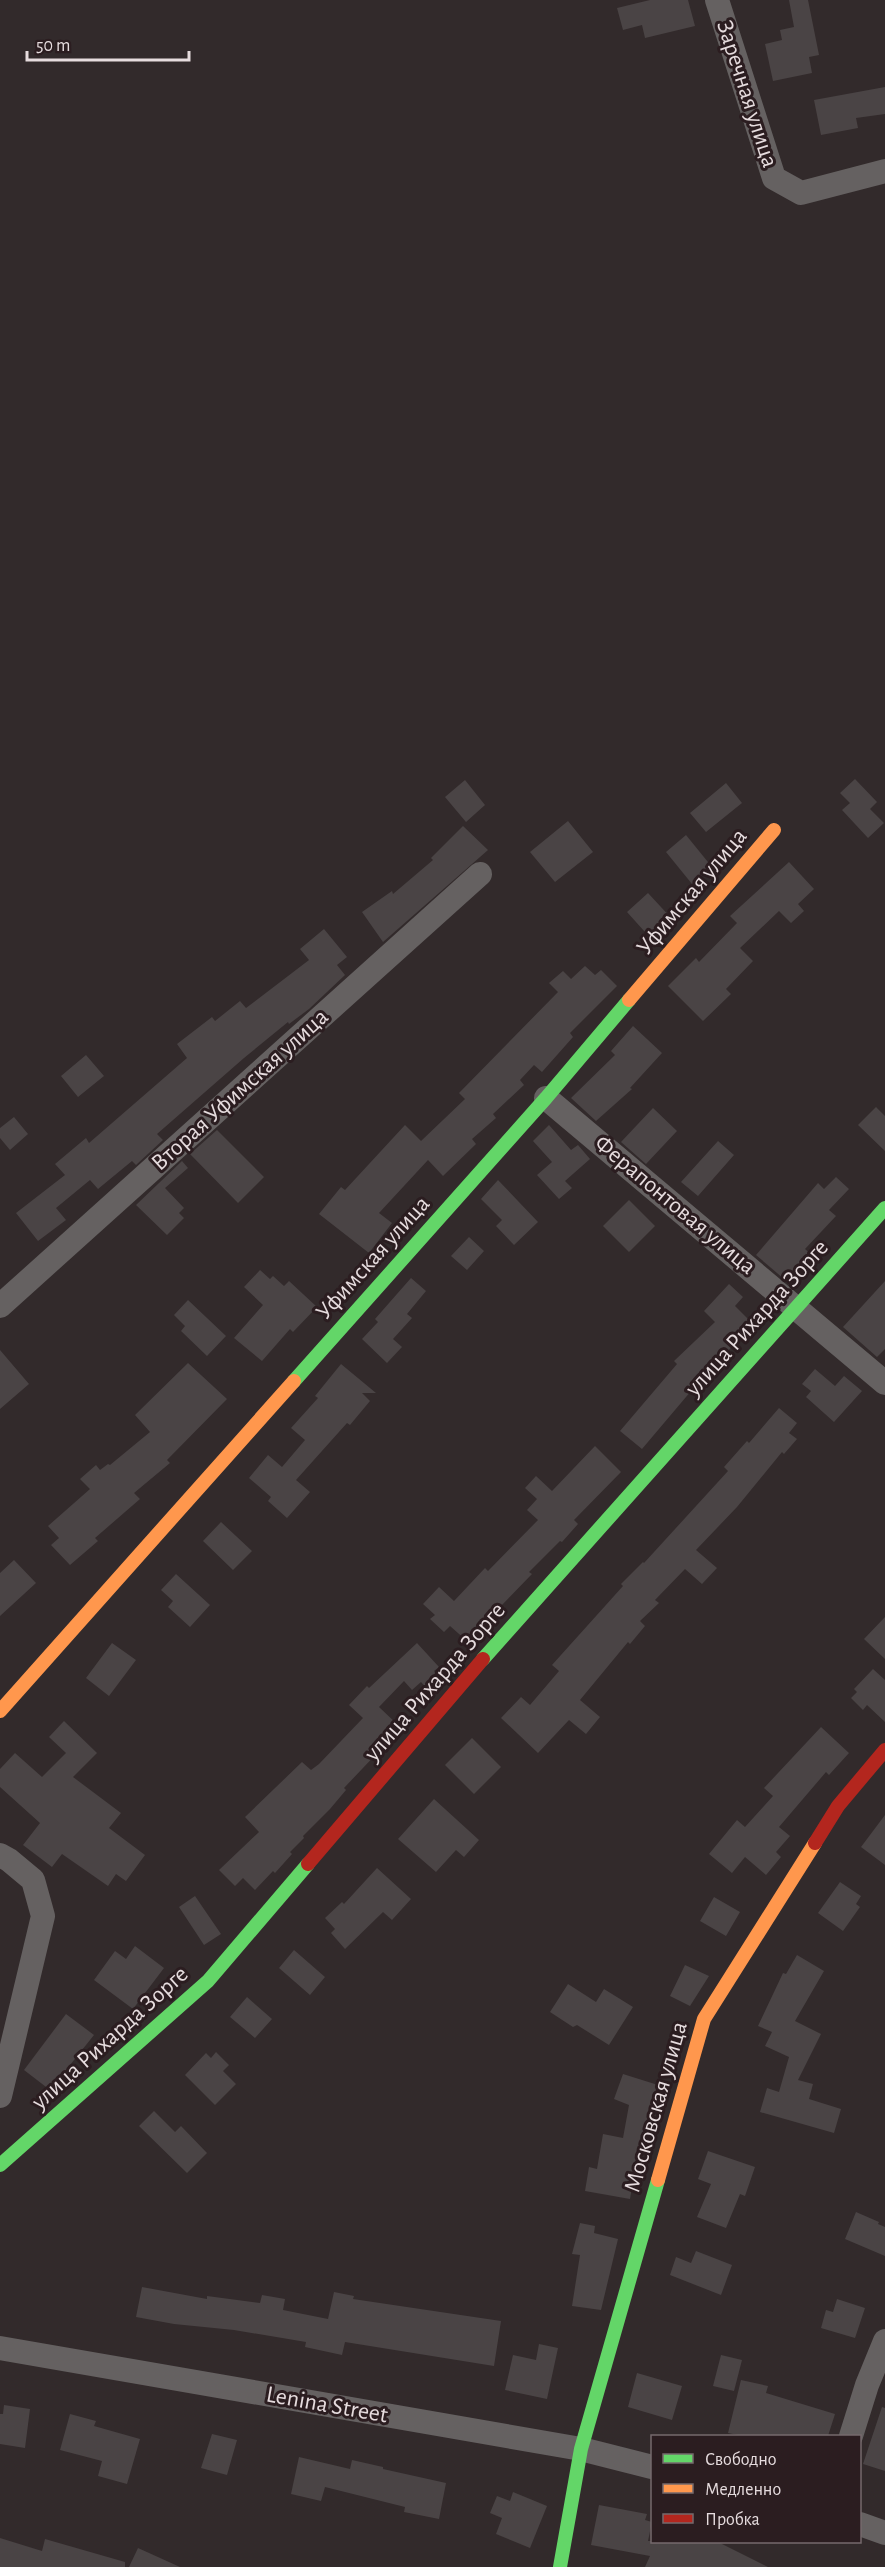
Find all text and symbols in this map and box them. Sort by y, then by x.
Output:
street label: Заречная улица [712,17,782,171]
scale bar [27,24,189,62]
text: 50 m [36,37,70,55]
street label: Уфимская улица [632,824,752,960]
street label: Вторая Уфимская улица [147,1005,333,1175]
street label: Ферапонтовая улица [590,1131,760,1279]
street label: Уфимская улица [312,1192,434,1324]
street label: улица Рихарда Зорге [680,1235,833,1402]
street label: улица Рихарда Зорге [359,1598,510,1767]
street label: улица Рихарда Зорге [26,1962,193,2115]
street label: Московская улица [620,2019,692,2195]
street label: Lenina Street [264,2383,390,2428]
legend [651,2435,861,2543]
text: Свободно [705,2450,777,2469]
text: Медленно [705,2481,781,2499]
text: Пробка [705,2510,760,2529]

